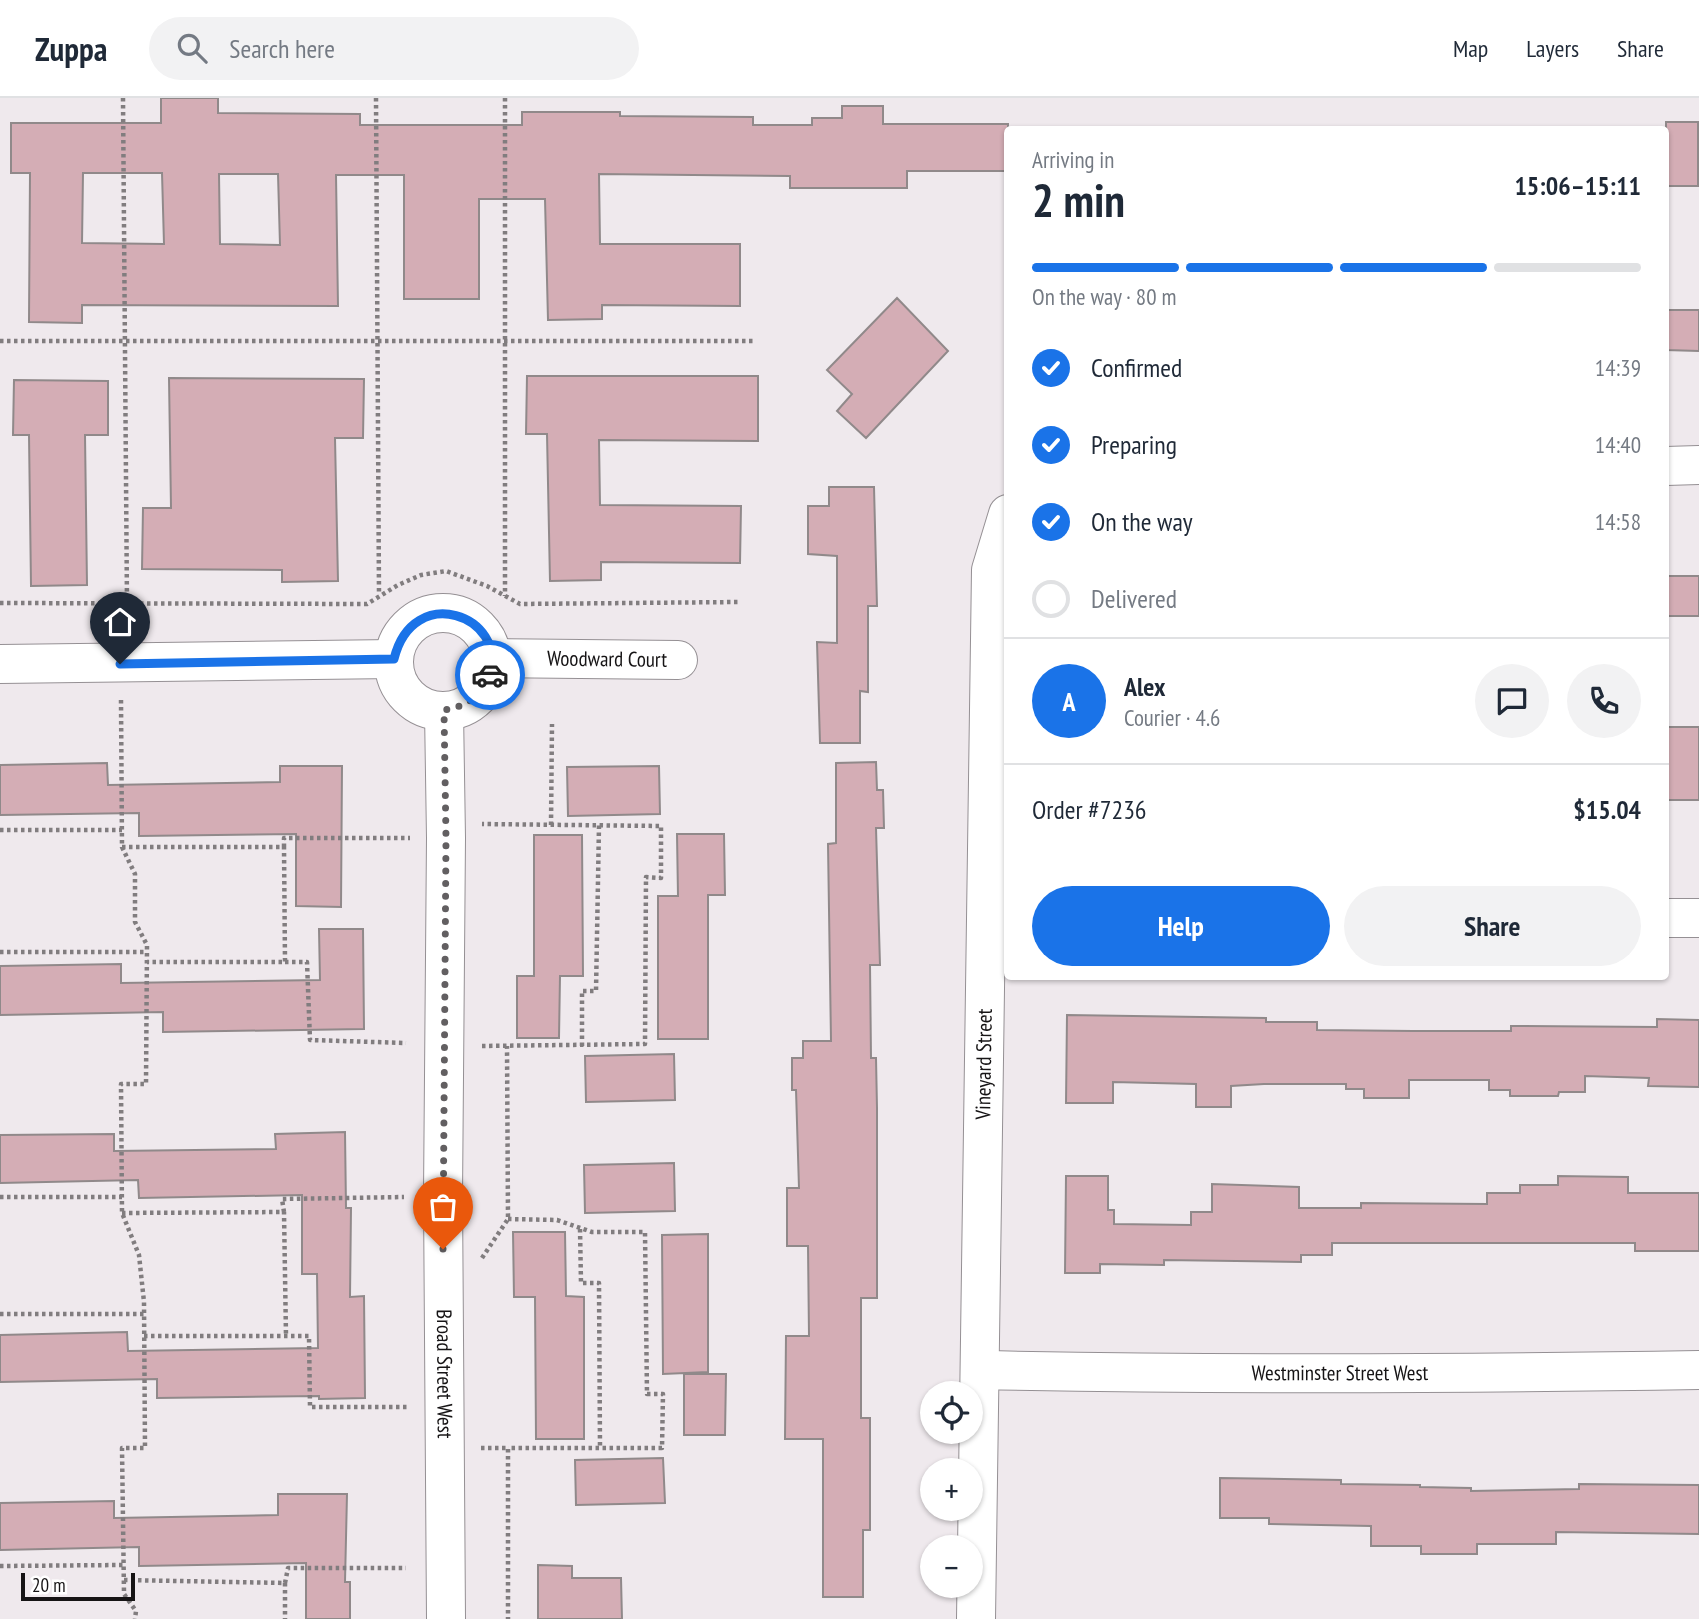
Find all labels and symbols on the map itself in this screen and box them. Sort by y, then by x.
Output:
pin [90,592,150,664]
courier [455,640,525,710]
street label: Woodward Court [547,645,667,673]
street label: Vineyard Street [969,1008,998,1121]
pin [413,1177,473,1249]
street label: Broad Street West [431,1309,459,1439]
street label: Westminster Street West [1252,1359,1429,1386]
scale bar [21,1570,135,1602]

